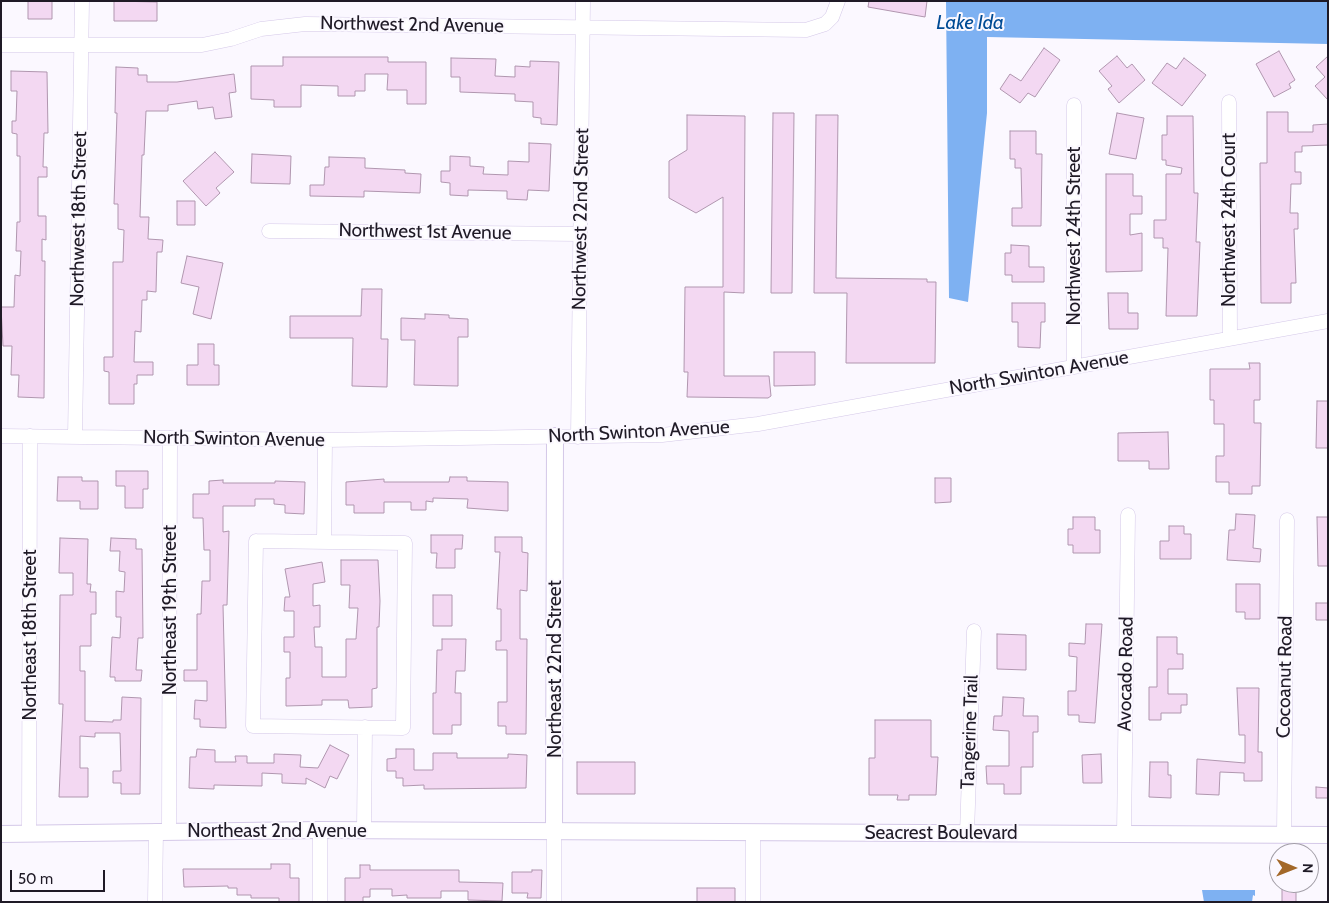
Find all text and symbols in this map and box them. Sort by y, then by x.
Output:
water label: Lake Ida [936,11,1004,35]
street label: Northwest 2nd Avenue [320,12,504,38]
street label: Northwest 22nd Street [568,128,594,310]
street label: Northwest 18th Street [66,131,92,307]
street label: Northwest 24th Court [1218,133,1240,307]
street label: Northwest 24th Street [1063,147,1085,325]
street label: Northwest 1st Avenue [338,219,512,245]
street label: North Swinton Avenue [948,346,1130,400]
street label: North Swinton Avenue [548,416,730,448]
street label: North Swinton Avenue [143,426,325,452]
street label: Northeast 19th Street [159,525,181,695]
street label: Northeast 18th Street [19,549,41,721]
street label: Northeast 22nd Street [544,580,566,758]
street label: Avocado Road [1114,616,1138,732]
street label: Cocoanut Road [1273,616,1297,738]
street label: Tangerine Trail [957,674,983,790]
street label: Northeast 2nd Avenue [187,820,367,842]
street label: Seacrest Boulevard [864,822,1018,844]
north arrow [1269,843,1319,893]
scale bar [12,860,108,892]
text: N [1299,863,1317,873]
text: 50 m [18,870,53,888]

